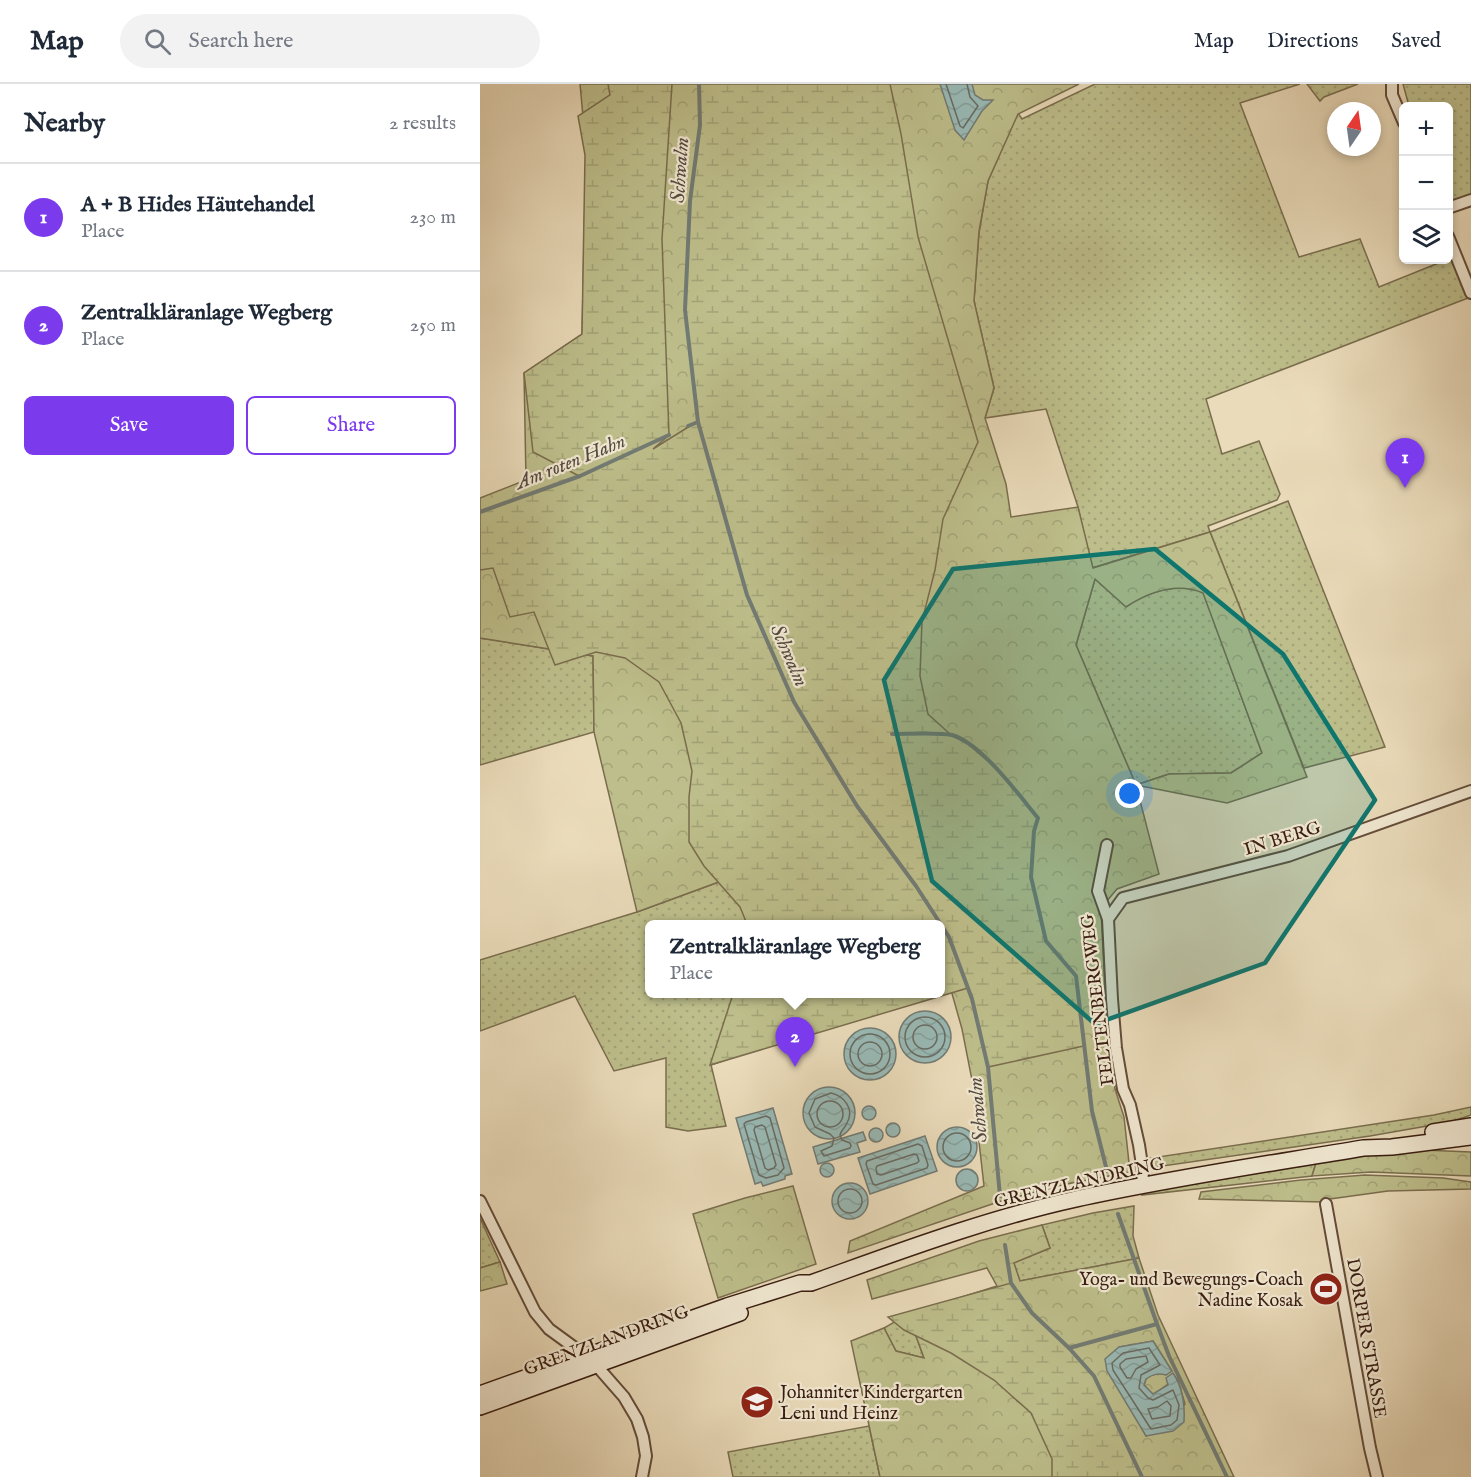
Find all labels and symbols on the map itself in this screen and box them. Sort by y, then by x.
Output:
north arrow [1327,102,1381,156]
water label: Schwalm [666,137,695,204]
water label: Am roten Hahn [510,429,629,497]
pin: 1 [1386,438,1424,488]
water label: Schwalm [764,621,813,691]
your location [1115,779,1144,808]
street label: IN BERG [1241,817,1324,862]
street label: FELTENBERGWEG [1076,912,1120,1087]
pin: 2 [776,1018,814,1067]
water label: Schwalm [963,1076,994,1144]
street label: GRENZLANDRING [992,1153,1167,1214]
street label: DORPER STRASSE [1340,1256,1391,1420]
place label: Yoga- und Bewegungs-Coach Nadine Kosak [1079,1269,1303,1313]
sports icon: Yoga- und Bewegungs-Coach Nadine Kosak [1308,1271,1344,1307]
street label: GRENZLANDRING [521,1301,693,1382]
place label: Johanniter Kindergarten Leni und Heinz [778,1382,963,1426]
school or university icon: Johanniter Kindergarten Leni und Heinz [739,1384,775,1420]

